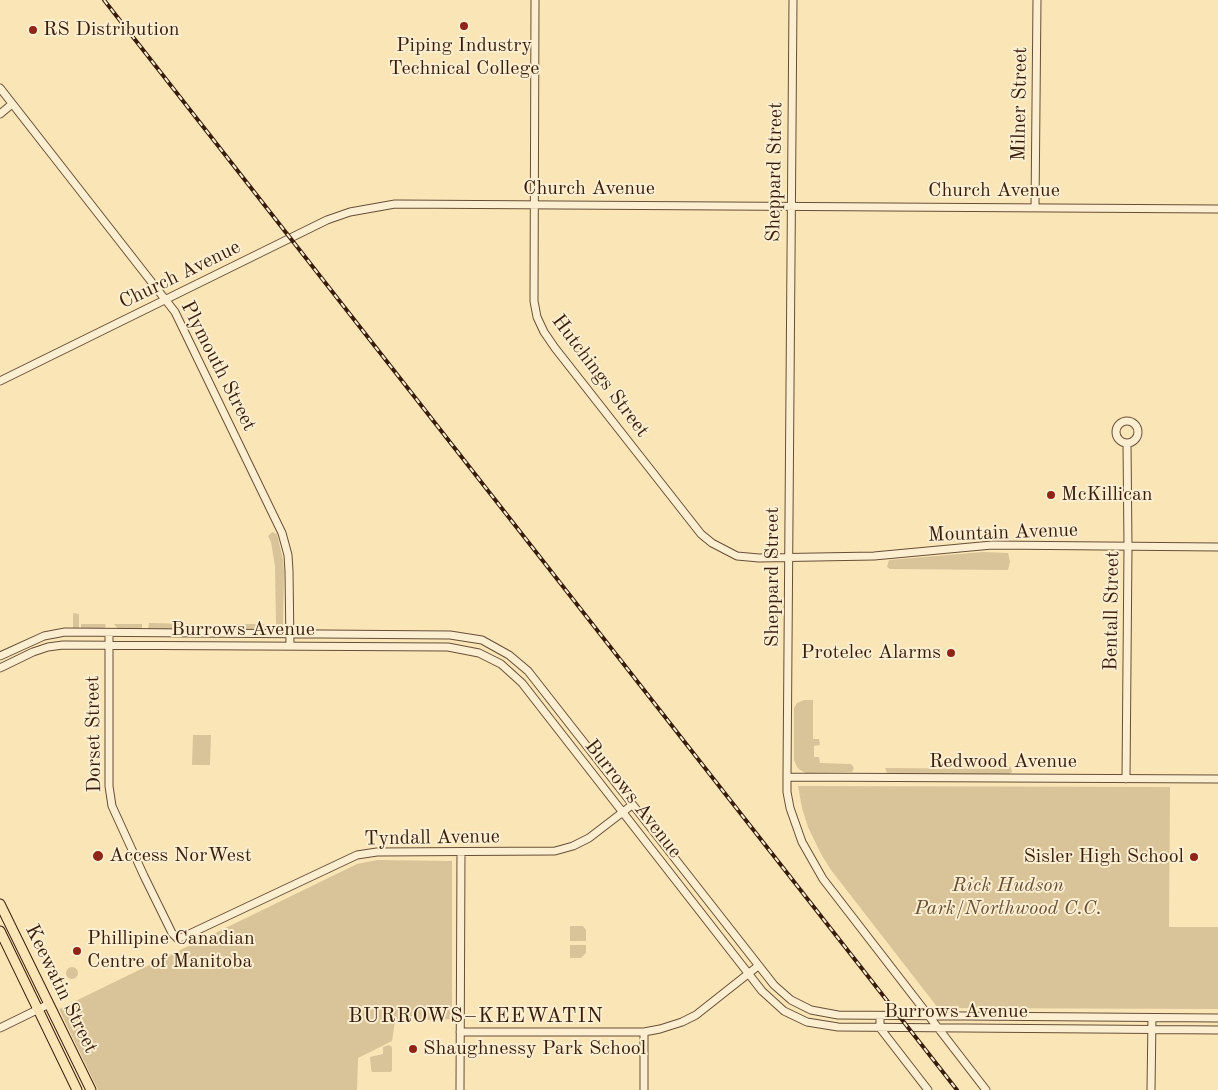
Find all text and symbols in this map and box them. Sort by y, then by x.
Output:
place label: RS Distribution [43,18,180,42]
marker: Piping Industry Technical College [458,20,470,32]
marker: RS Distribution [27,24,39,36]
place label: Piping Industry Technical College [389,34,539,81]
street label: Milner Street [1007,47,1033,161]
street label: Sheppard Street [762,102,788,242]
street label: Church Avenue [523,177,655,201]
street label: Church Avenue [928,179,1060,203]
street label: Church Avenue [115,235,245,315]
street label: Plymouth Street [175,297,261,435]
street label: Hutchings Street [546,310,654,442]
place label: McKillican [1061,483,1153,507]
marker: McKillican [1045,489,1057,501]
street label: Sheppard Street [761,507,785,647]
street label: Mountain Avenue [927,518,1079,548]
street label: Bentall Street [1099,551,1125,671]
street label: Burrows Avenue [171,618,315,642]
place label: Protelec Alarms [801,641,941,665]
marker: Protelec Alarms [945,647,957,659]
street label: Dorset Street [81,675,107,793]
street label: Burrows Avenue [579,735,687,863]
street label: Redwood Avenue [929,750,1077,774]
street label: Tyndall Avenue [364,825,500,851]
place label: Access NorWest [109,844,252,868]
place label: Sisler High School [1023,845,1184,869]
marker: Access NorWest [91,849,105,863]
marker: Sisler High School [1188,851,1200,863]
park label: Rick Hudson Park/Northwood C.C. [914,874,1102,921]
street label: Keewatin Street [20,921,102,1057]
place label: Phillipine Canadian Centre of Manitoba [87,927,255,974]
marker: Phillipine Canadian Centre of Manitoba [71,945,83,957]
street label: Burrows Avenue [884,1000,1028,1024]
district label: BURROWS–KEEWATIN [346,1003,606,1029]
place label: Shaughnessy Park School [423,1037,646,1061]
marker: Shaughnessy Park School [407,1043,419,1055]

